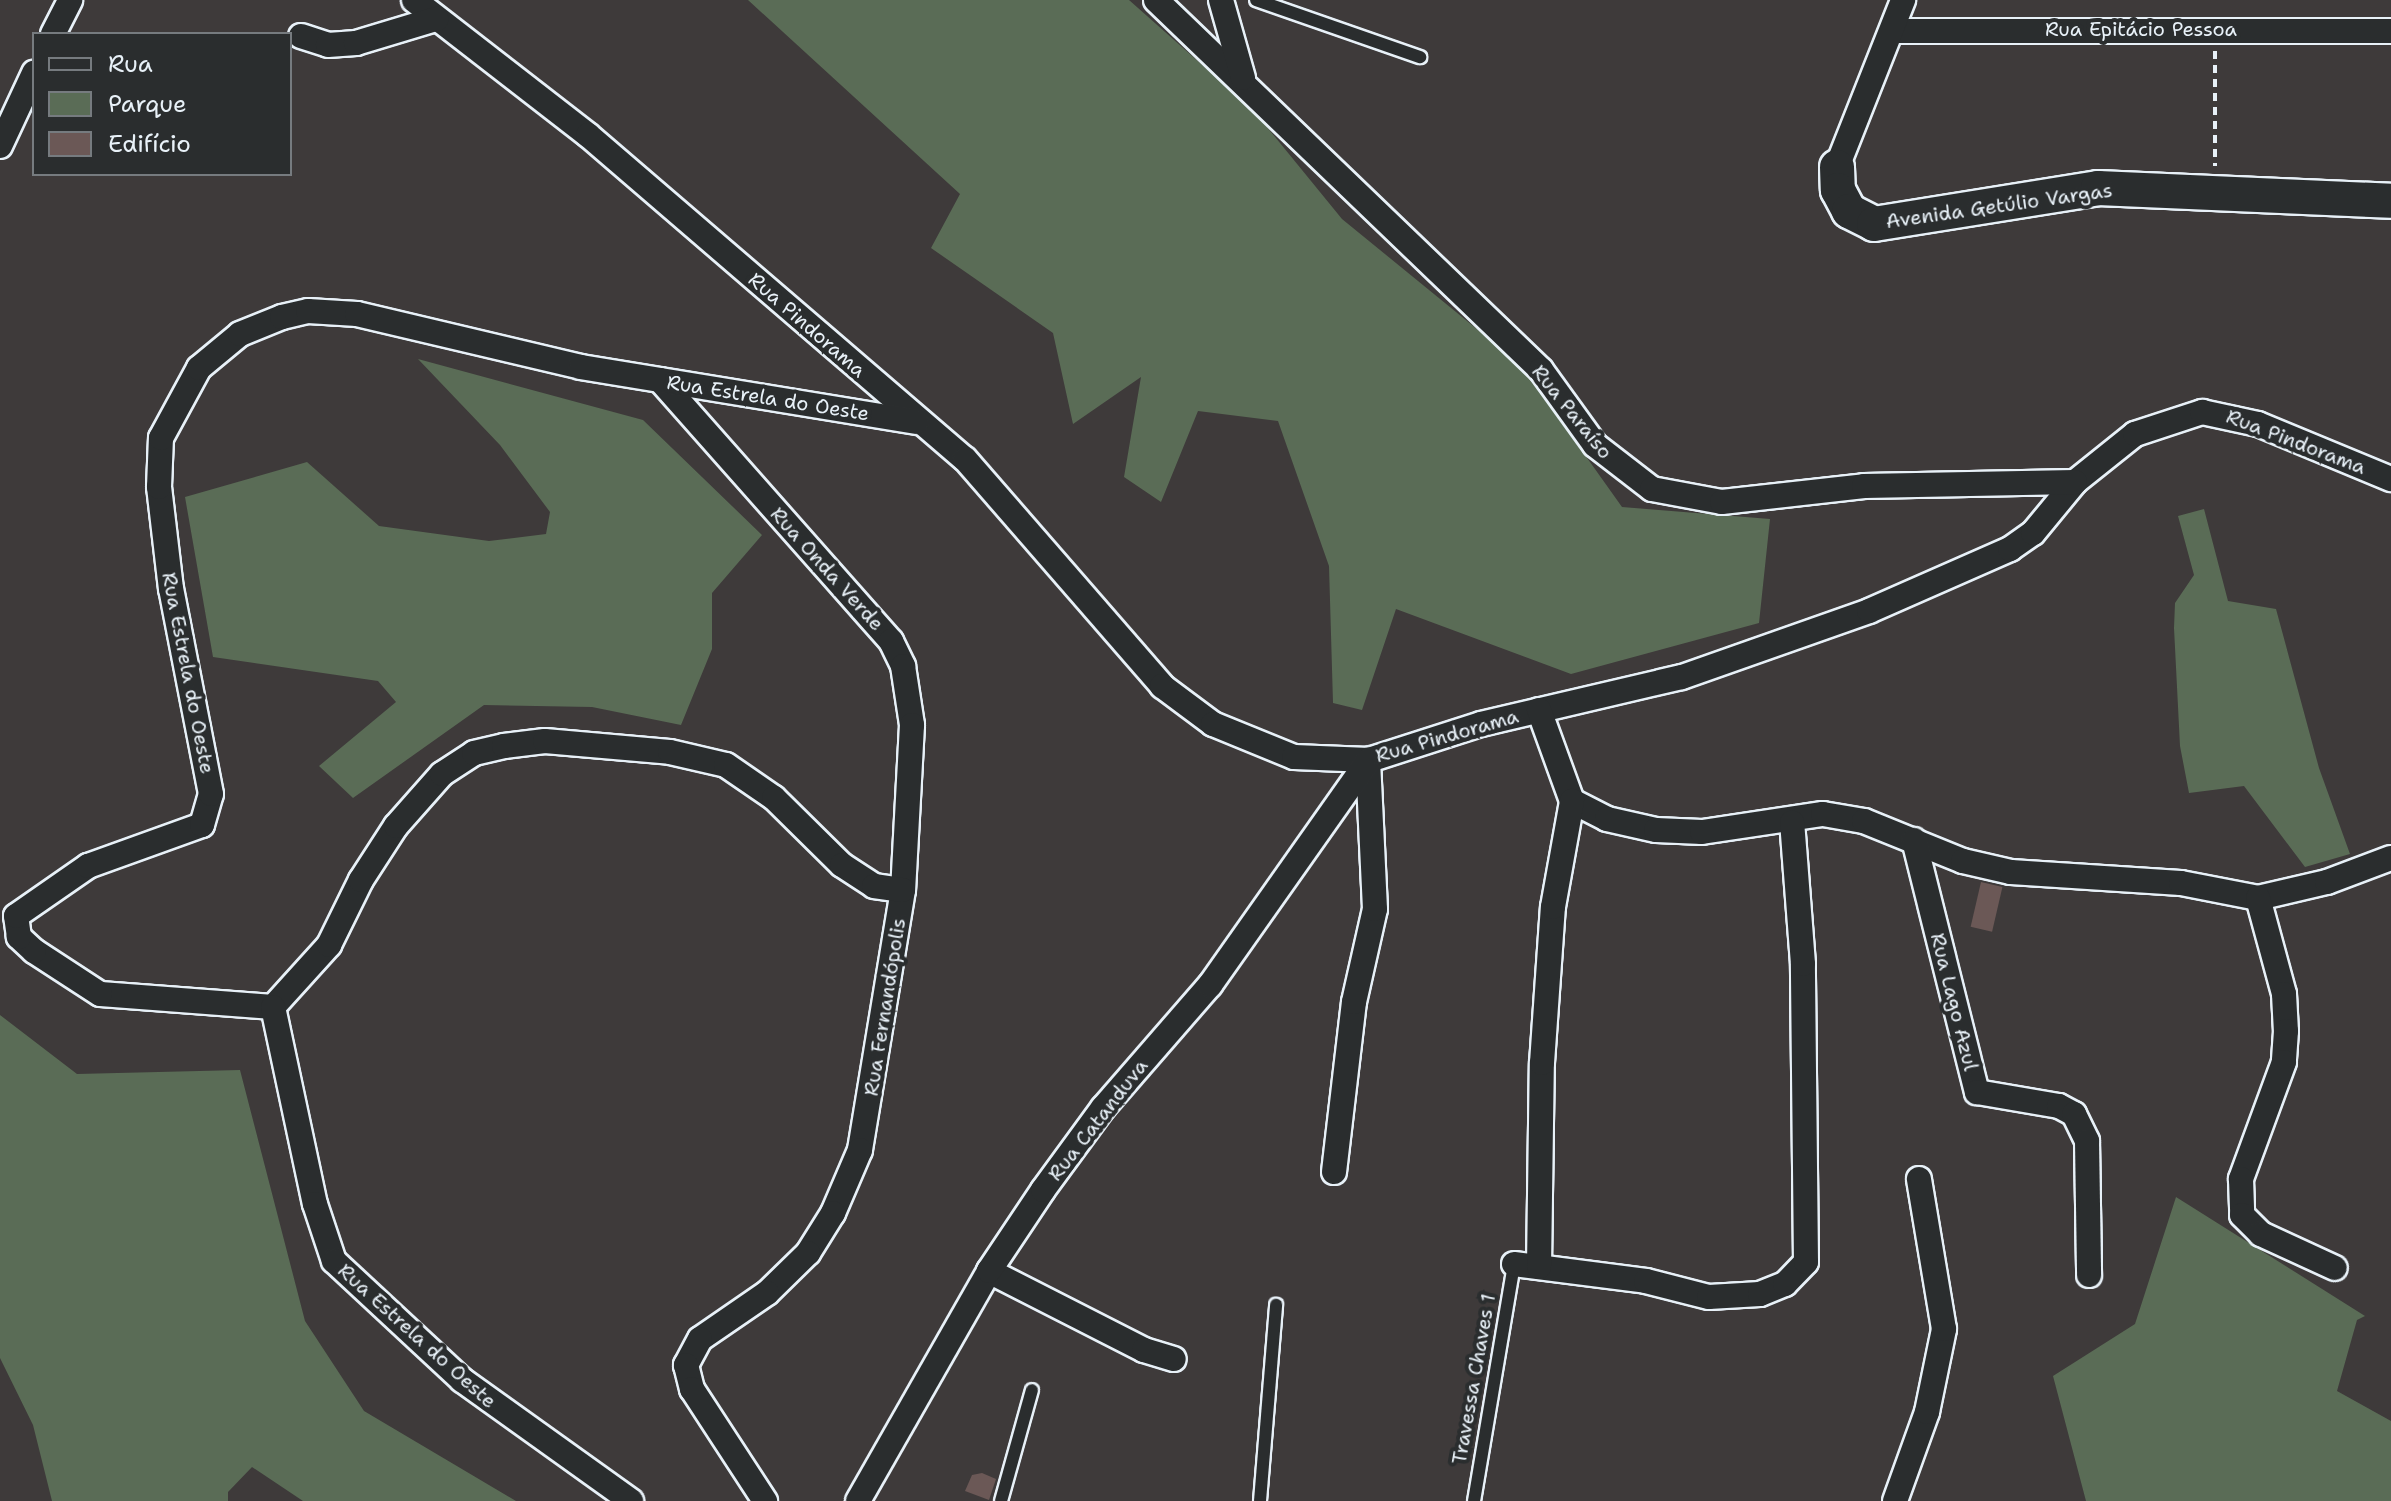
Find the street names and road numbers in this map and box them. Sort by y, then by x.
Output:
street label: Rua Epitácio Pessoa [2045,17,2237,41]
street label: Avenida Getúlio Vargas [1884,178,2114,234]
street label: Rua Pindorama [743,268,871,382]
street label: Rua Paraíso [1527,360,1617,464]
street label: Rua Estrela do Oeste [665,370,871,426]
street label: Rua Pindorama [2223,404,2369,480]
street label: Rua Onda Verde [765,502,889,636]
street label: Rua Estrela do Oeste [157,570,219,776]
street label: Rua Pindorama [1373,704,1521,768]
street label: Rua Fernandópolis [859,916,911,1098]
street label: Rua Lago Azul [1925,931,1983,1073]
street label: Rua Catanduva [1043,1054,1153,1186]
street label: Rua Estrela do Oeste [333,1259,501,1413]
street label: Travessa Chaves 1 [1447,1292,1501,1466]

